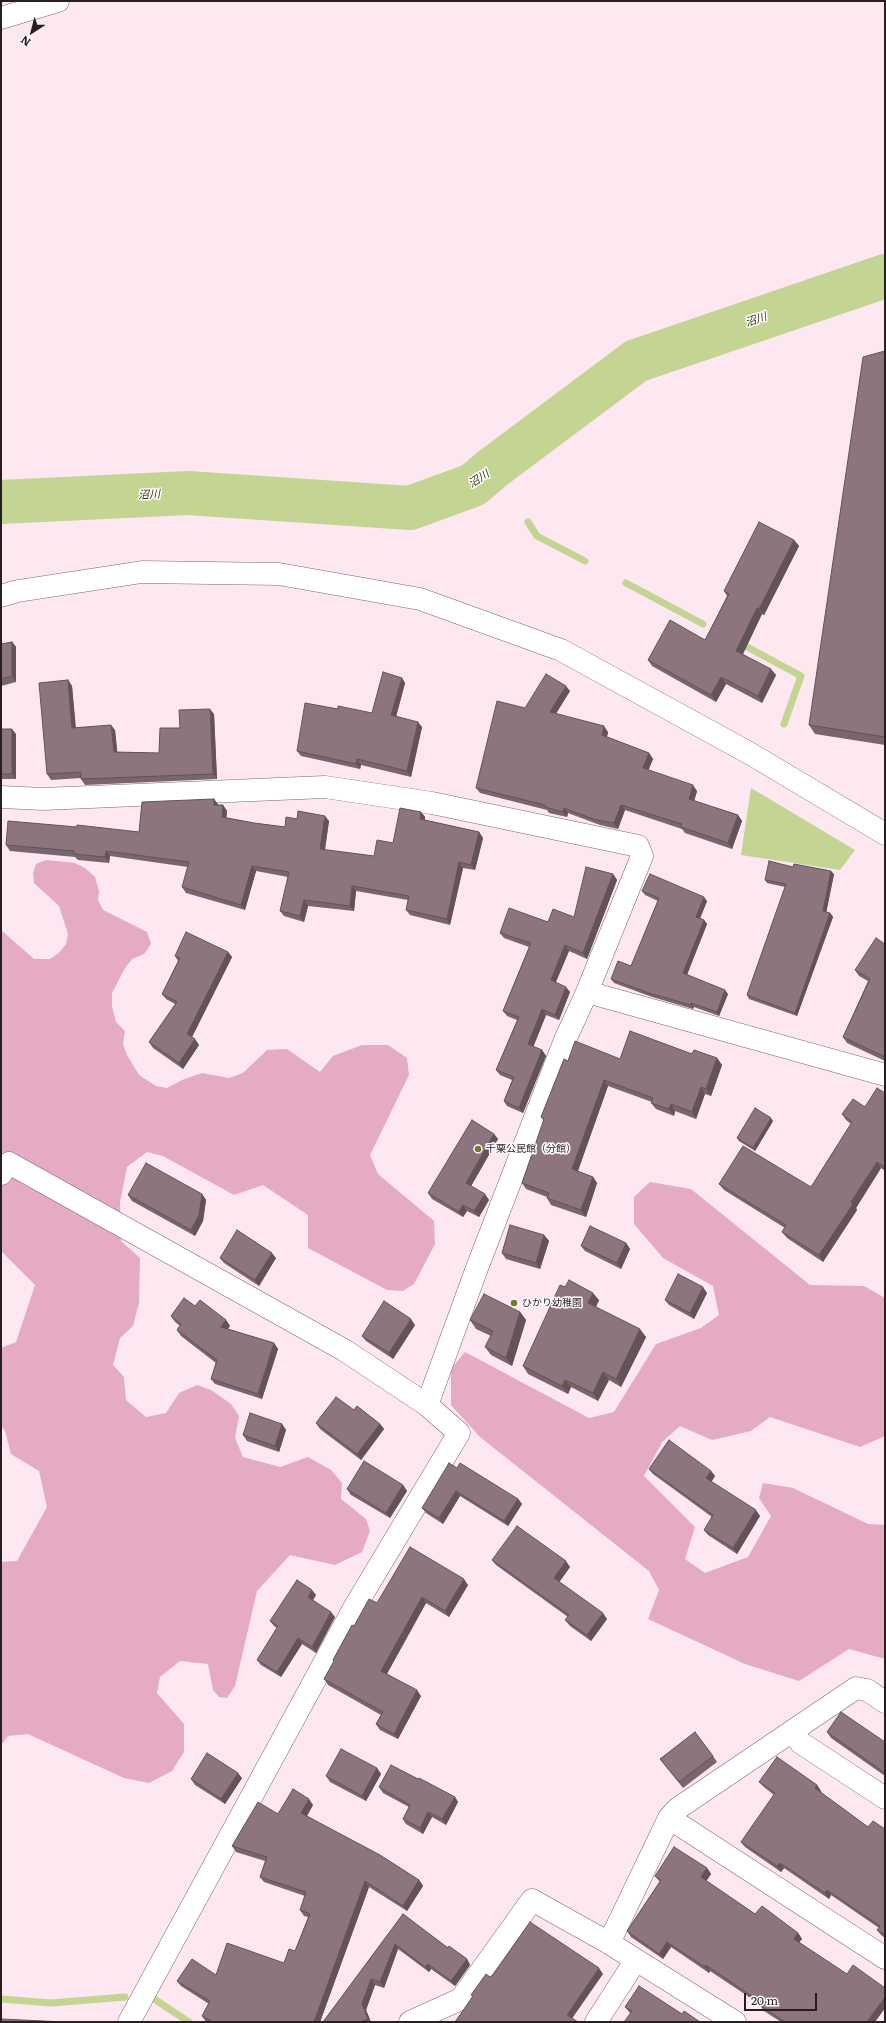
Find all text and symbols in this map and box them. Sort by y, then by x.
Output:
north arrow [12,12,52,52]
text: N [17,33,33,51]
water label: 沼川 [743,310,769,330]
water label: 沼川 [466,467,492,491]
water label: 沼川 [138,488,160,502]
place label: 千栗公民館（分館） [486,1143,576,1155]
marker: 千栗公民館（分館） [473,1144,483,1154]
place label: ひかり幼稚園 [522,1297,582,1309]
marker: ひかり幼稚園 [509,1298,519,1308]
scale bar [746,1985,819,2011]
text: 20 m [751,1991,778,2009]

